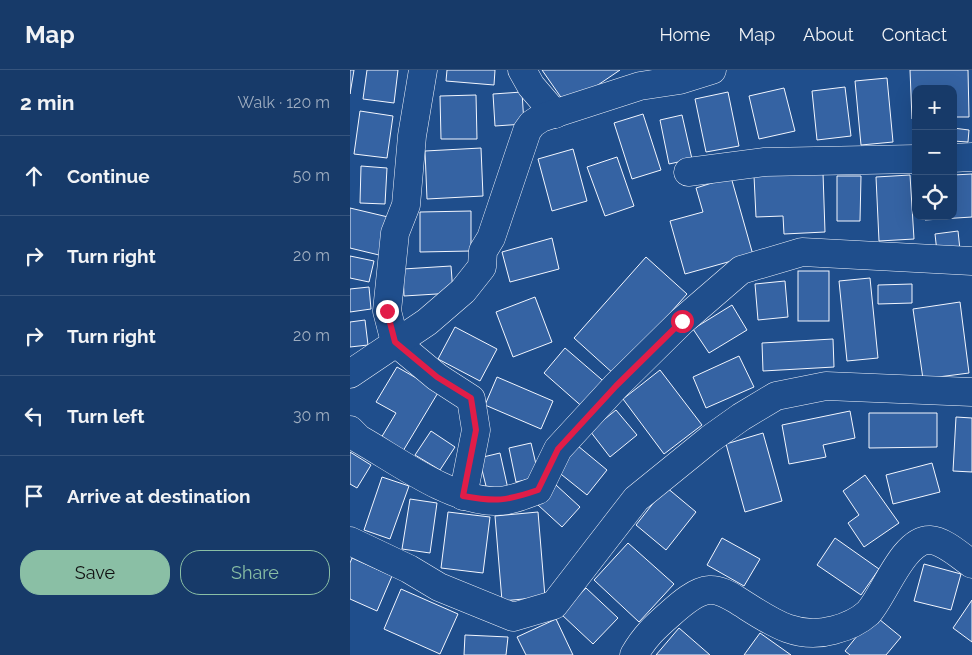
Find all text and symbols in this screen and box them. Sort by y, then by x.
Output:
text: Map [25,20,75,49]
text: Home [659,24,710,45]
text: Map [738,24,775,45]
text: About [803,24,854,45]
text: Contact [882,24,947,45]
map controls [912,85,957,220]
button: + [912,85,957,130]
text: 2 min [20,90,74,115]
text: Walk · 120 m [238,93,330,112]
button: − [912,130,957,175]
icon: ahead [20,162,48,190]
text: Continue [67,165,150,187]
text: 50 m [293,166,330,185]
button: locate [912,175,957,220]
icon: right [20,242,48,270]
text: Turn right [67,245,156,267]
text: 20 m [293,246,330,265]
route end [376,300,399,323]
route start [671,310,694,333]
icon: right [20,322,48,350]
text: Turn right [67,325,156,347]
text: 20 m [293,326,330,345]
icon: left [20,402,48,430]
text: Turn left [67,405,144,427]
text: 30 m [293,406,330,425]
icon: arrive [20,482,48,510]
text: Arrive at destination [67,485,251,507]
button: Save [20,550,170,595]
button: Share [180,550,330,595]

